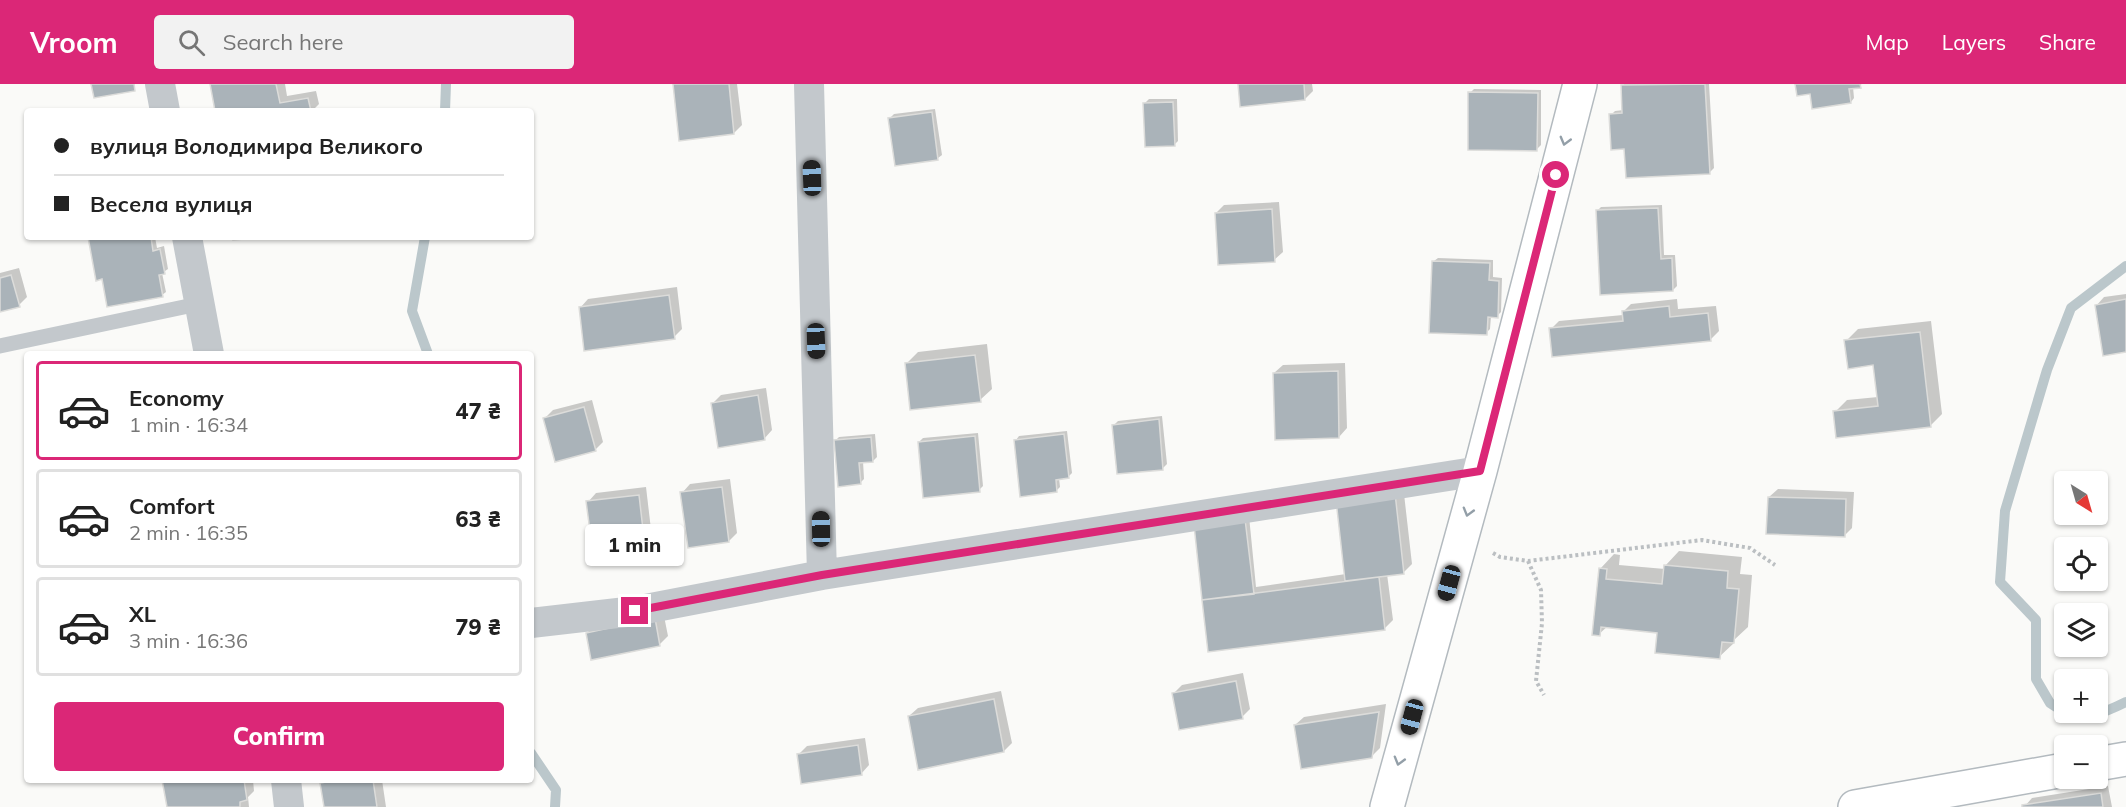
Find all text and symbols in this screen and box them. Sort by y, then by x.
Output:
search box [154,15,574,69]
text: Vroom [30,25,118,60]
icon: search [175,26,208,59]
text: Search here [223,28,344,56]
text: Map [1866,29,1909,55]
text: Layers [1942,29,2006,55]
text: Share [2039,29,2096,55]
text: вулиця Володимира Великого [90,132,423,160]
one-way arrow [1560,135,1573,145]
car [802,160,822,196]
route start [1542,161,1569,188]
text: Весела вулиця [90,190,252,218]
car [806,323,826,359]
icon: car [57,384,111,438]
text: Economy [129,384,224,412]
text: 47 ₴ [455,397,501,425]
text: 1 min · 16:34 [129,412,248,437]
north arrow [2054,471,2108,525]
map controls [2054,471,2108,789]
icon: car [57,492,111,546]
text: Comfort [129,492,215,520]
text: 63 ₴ [455,505,501,533]
one-way arrow [1463,507,1476,517]
car [812,511,830,547]
text: 2 min · 16:35 [129,520,248,545]
callout: 1 min [586,524,684,566]
text: 1 min [608,532,661,557]
button: locate [2054,537,2108,591]
car [1436,563,1462,603]
route end [621,597,648,624]
icon: car [57,600,111,654]
text: XL [129,600,156,628]
button: layers [2054,603,2108,657]
text: 79 ₴ [455,613,501,641]
text: 3 min · 16:36 [129,628,248,653]
button: + [2054,669,2108,723]
car [1399,697,1425,737]
button: Confirm [54,702,504,771]
button: − [2054,735,2108,789]
one-way arrow [1394,756,1407,766]

